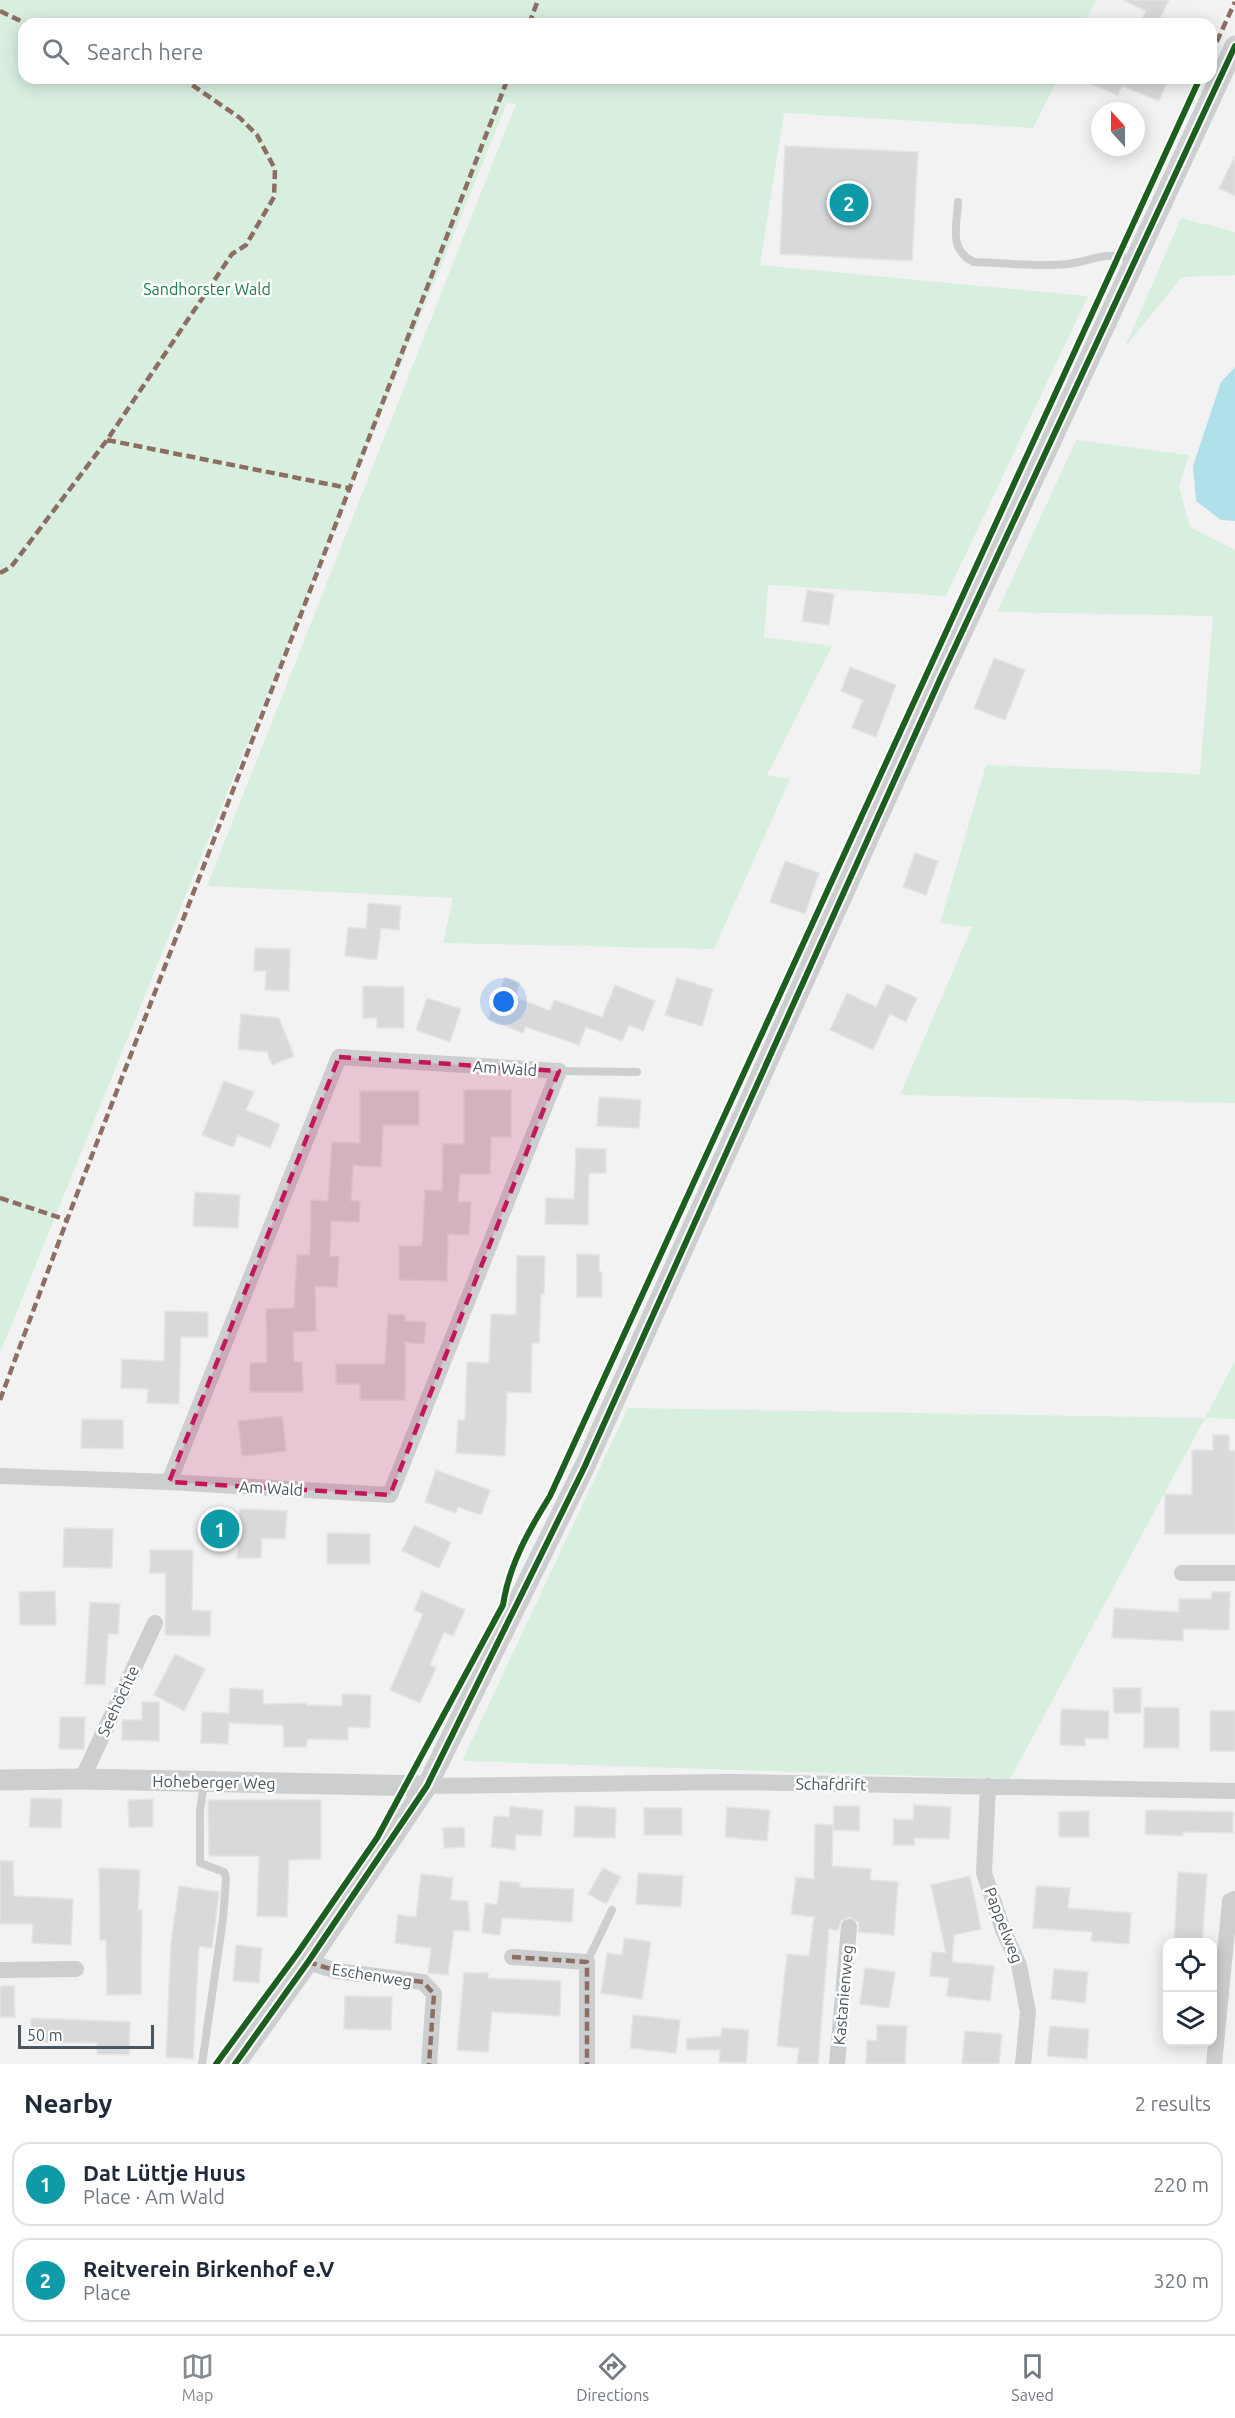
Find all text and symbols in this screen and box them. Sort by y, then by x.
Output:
search box [18,18,1217,84]
icon: search [39,35,72,68]
text: Search here [87,39,203,64]
north arrow [1091,102,1145,156]
pin: 2 [830,180,868,226]
park label: Sandhorster Wald [143,280,271,298]
your location [489,987,518,1016]
street label: Am Wald [472,1057,538,1079]
street label: Am Wald [239,1477,303,1499]
pin: 1 [200,1506,240,1552]
street label: Seehöchte [94,1663,142,1739]
street label: Hoheberger Weg [152,1772,276,1792]
street label: Schafdrift [795,1774,867,1794]
street label: Pappelweg [981,1885,1027,1965]
map controls [1163,1938,1217,2046]
button: locate [1163,1938,1217,1992]
street label: Kastanienweg [830,1944,856,2046]
street label: Eschenweg [331,1960,413,1990]
button: layers [1163,1992,1217,2046]
scale bar [18,2022,154,2050]
text: 50 m [27,2026,63,2044]
text: Nearby [24,2089,112,2118]
text: 2 results [1135,2092,1211,2115]
text: Dat Lüttje Huus [83,2160,246,2185]
text: 1 [40,2173,51,2196]
text: 220 m [1153,2173,1209,2196]
text: Place · Am Wald [83,2185,225,2208]
text: Reitverein Birkenhof e.V [83,2256,334,2281]
text: 2 [40,2269,51,2292]
text: 320 m [1153,2269,1209,2292]
text: Place [83,2281,131,2304]
tab: Map [181,2350,214,2404]
tab: Directions [576,2350,649,2404]
tab: Saved [1011,2350,1054,2404]

